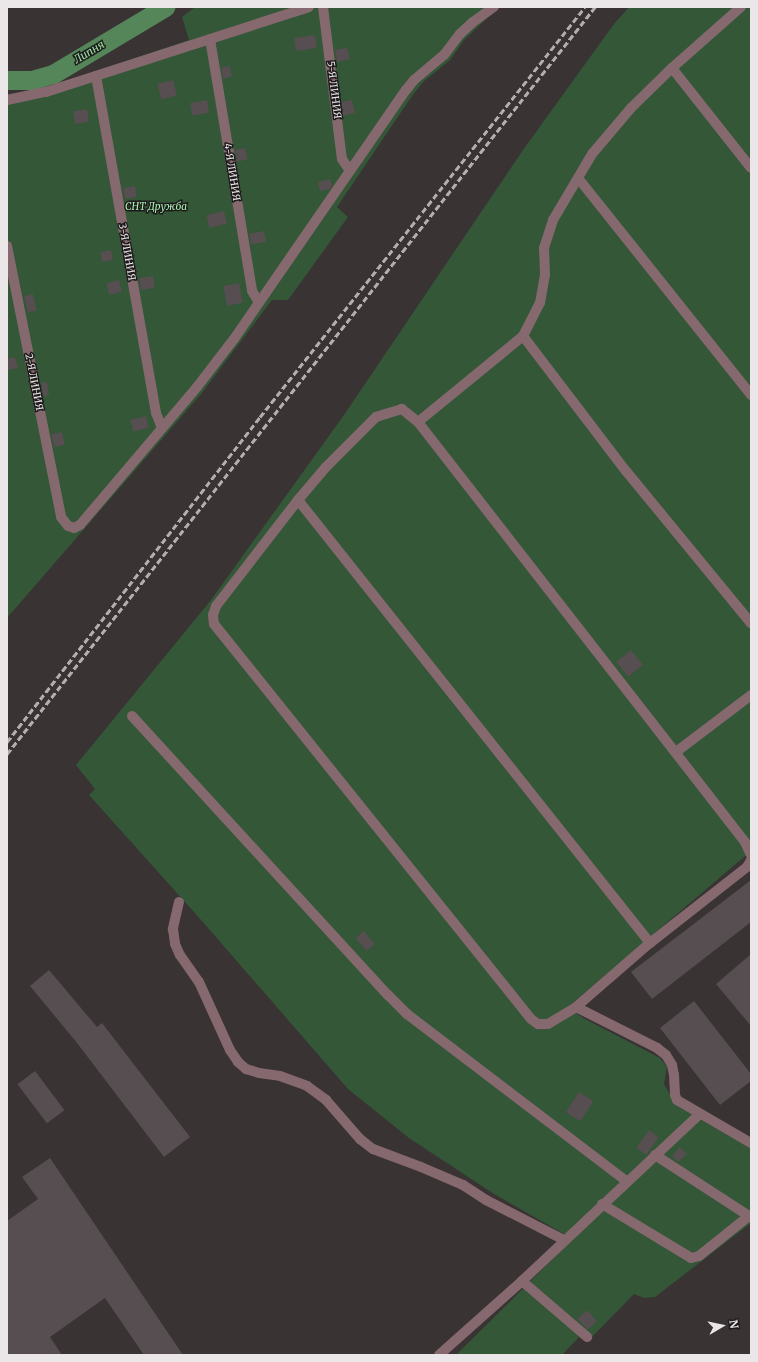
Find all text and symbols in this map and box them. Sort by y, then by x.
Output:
water label: Липня [71,38,107,66]
street label: 5-Я ЛИНИЯ [324,60,344,120]
street label: 4-Я ЛИНИЯ [222,142,242,202]
park label: СНТ Дружба [125,201,187,213]
street label: 3-Я ЛИНИЯ [116,222,138,282]
street label: 2-Я ЛИНИЯ [23,352,45,412]
north arrow [702,1306,742,1346]
text: N [726,1319,741,1330]

